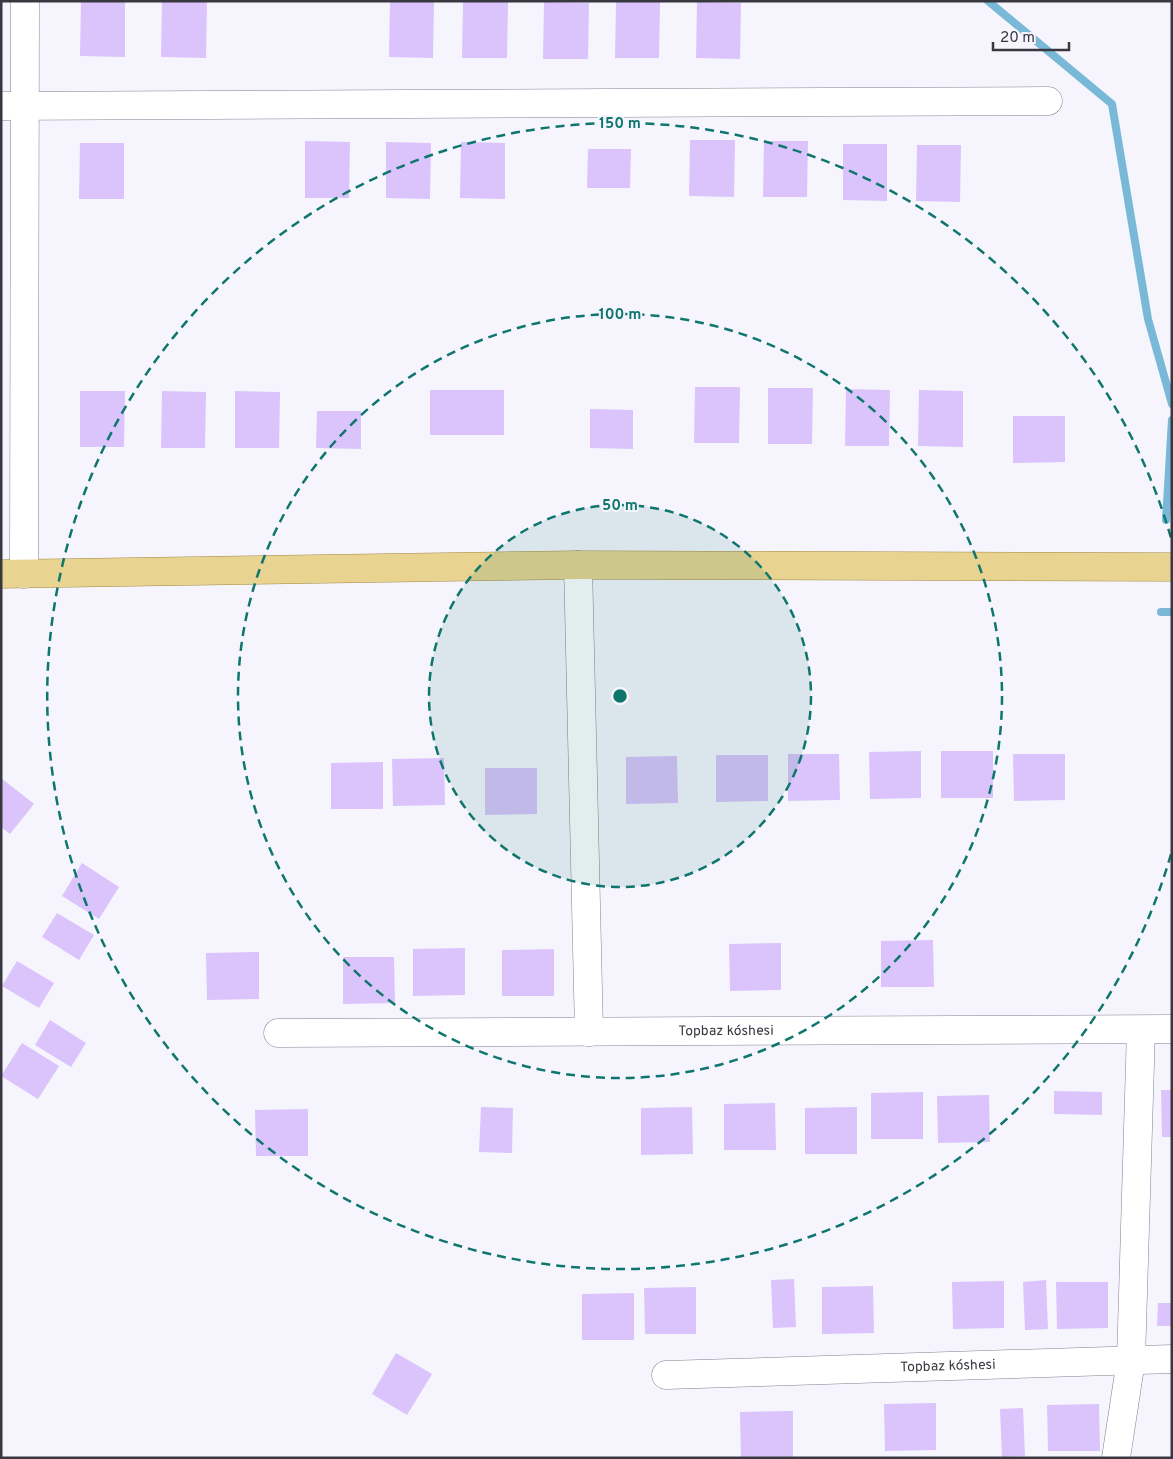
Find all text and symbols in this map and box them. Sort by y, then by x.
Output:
scale bar [993,20,1069,52]
text: 20 m [1000,29,1035,48]
text: 150 m [599,115,641,134]
text: 100 m [599,306,641,325]
text: 50 m [602,497,638,516]
centre of rings [611,687,629,705]
street label: Topbaz kóshesi [678,1022,774,1040]
street label: Topbaz kóshesi [900,1356,996,1376]

